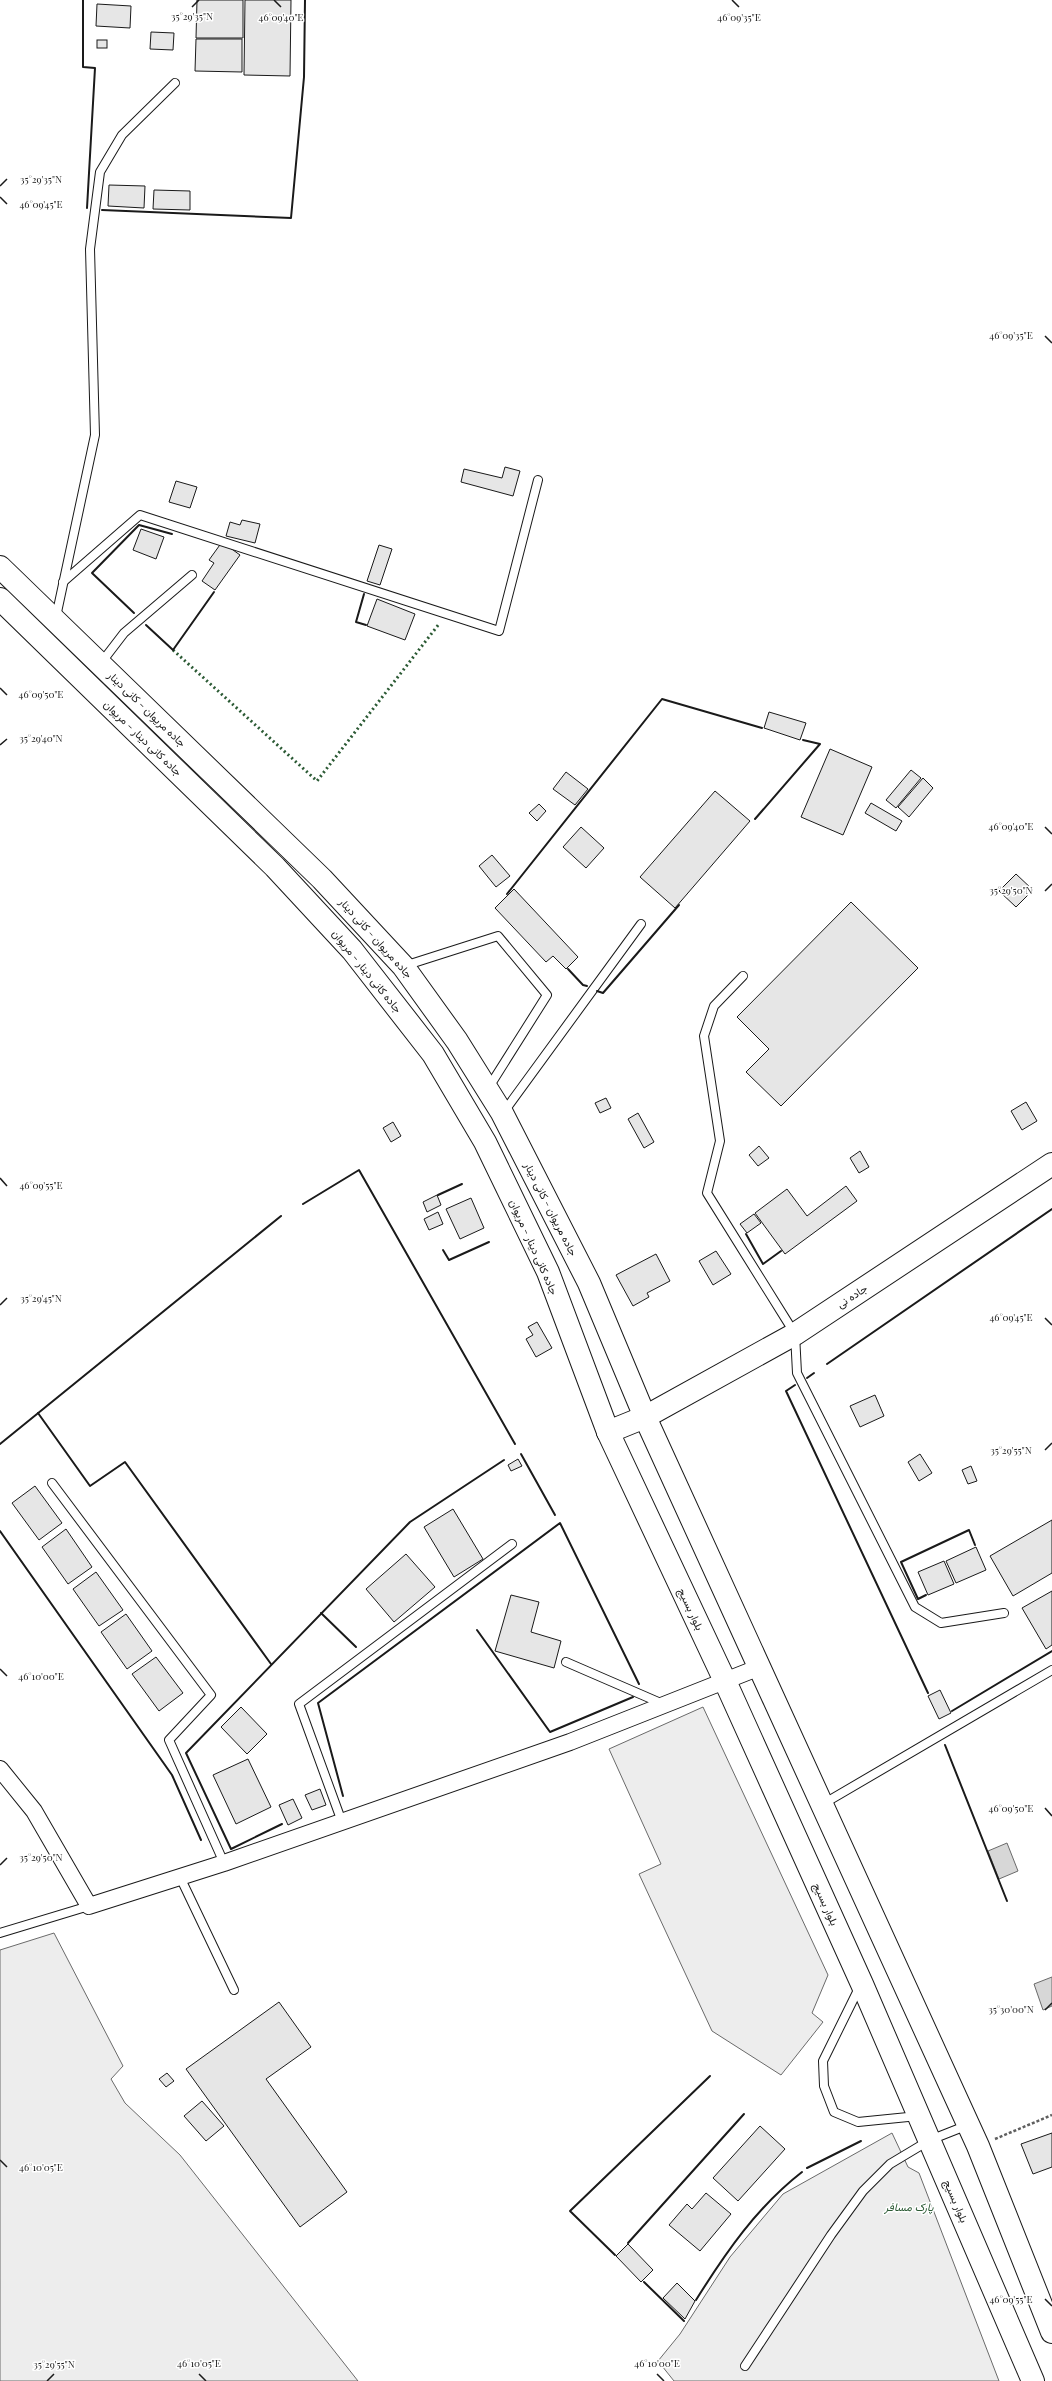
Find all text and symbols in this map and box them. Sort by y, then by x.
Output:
text: 35°29'35"N [171,9,213,23]
text: 46°09'40"E [259,10,303,24]
text: 46°09'35"E [717,10,761,24]
text: 35°29'35"N [20,172,62,186]
text: 46°09'45"E [19,197,63,211]
text: 46°09'35"E [989,328,1033,342]
street label: جاده مریوان - کانی دینار [104,667,190,750]
text: 46°09'50"E [19,687,63,701]
street label: جاده کانی دینار - مریوان [101,696,186,779]
text: 35°29'40"N [19,731,63,745]
text: 46°09'40"E [989,819,1033,833]
text: 35°29'50"N [989,883,1033,897]
street label: جاده مریوان - کانی دینار [336,894,416,981]
street label: جاده کانی دینار - مریوان [329,926,406,1016]
street label: جاده مریوان - کانی دینار [521,1159,582,1258]
text: 46°09'55"E [19,1178,63,1192]
street label: جاده کانی دینار - مریوان [507,1197,562,1297]
street label: جاده نی [834,1280,870,1311]
text: 35°29'45"N [20,1291,62,1305]
text: 46°09'45"E [989,1310,1033,1324]
text: 35°29'55"N [990,1443,1032,1457]
street label: بلوار بسیج [674,1585,708,1633]
text: 46°10'00"E [18,1669,64,1683]
text: 46°09'50"E [989,1801,1033,1815]
text: 35°29'50"N [19,1850,63,1864]
street label: بلوار بسیج [809,1880,843,1928]
text: 35°30'00"N [988,2002,1034,2016]
text: 46°10'05"E [19,2160,63,2174]
street label: بلوار بسیج [940,2177,972,2225]
park label: پارک مسافر [884,2199,934,2215]
text: 46°09'55"E [989,2292,1033,2306]
text: 46°10'05"E [177,2356,221,2370]
text: 46°10'00"E [634,2356,680,2370]
text: 35°29'55"N [33,2357,75,2371]

